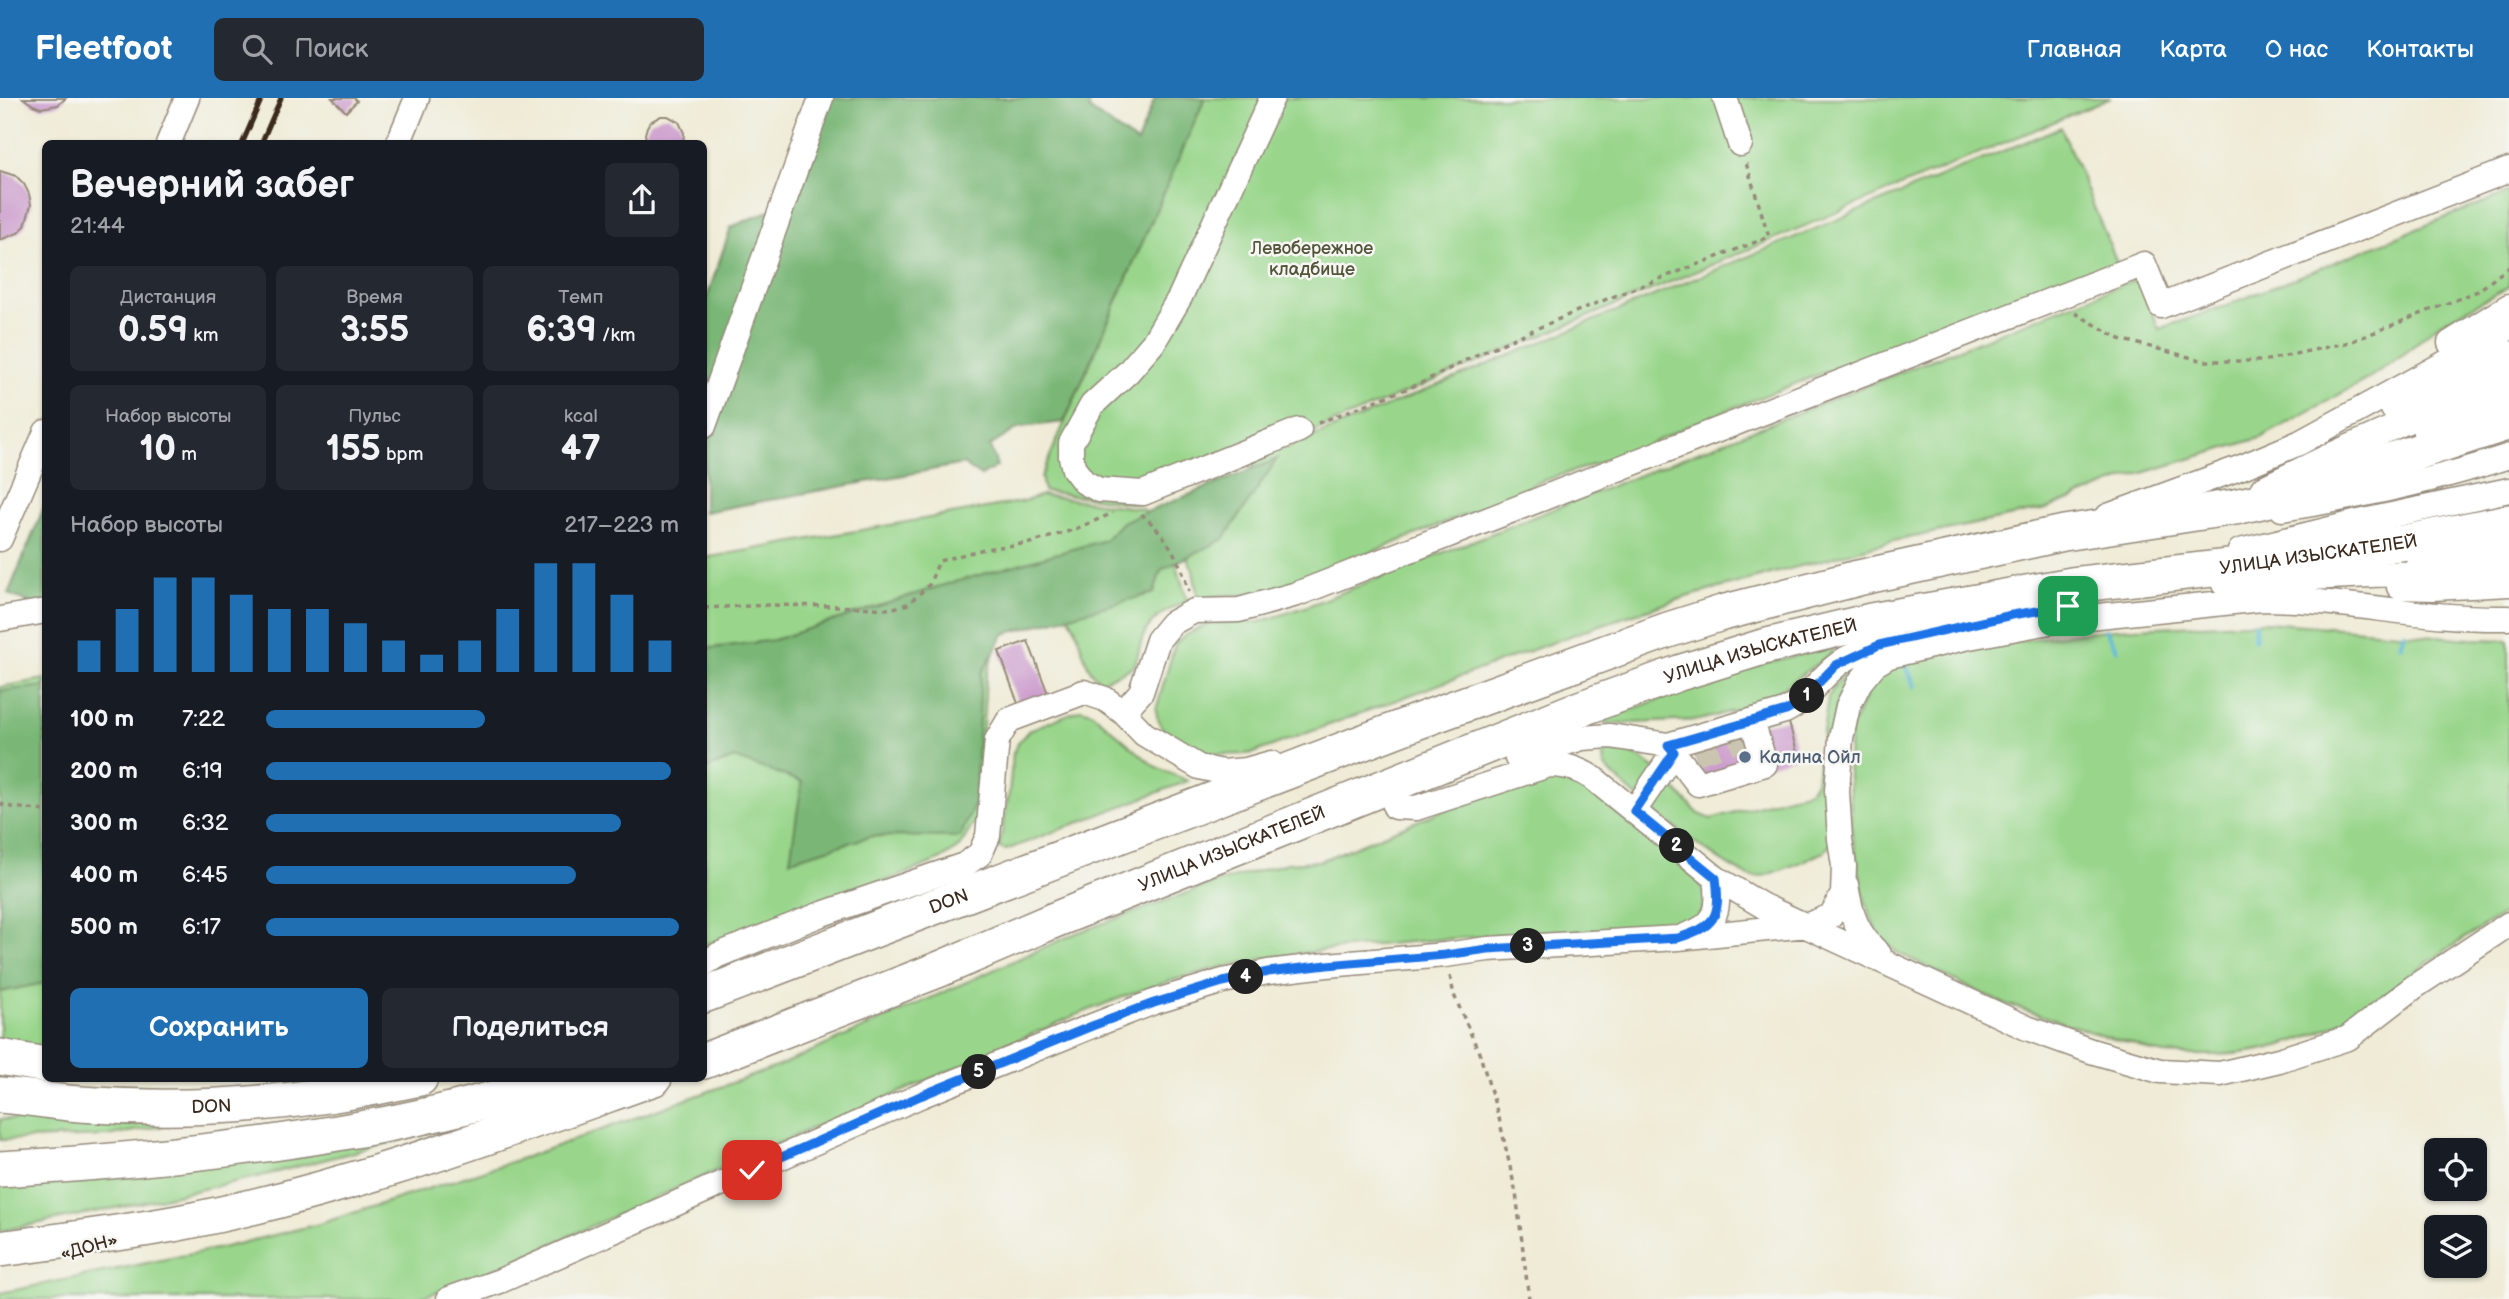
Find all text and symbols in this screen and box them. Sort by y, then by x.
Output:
search box [214,18,704,81]
text: Fleetfoot [35,29,172,69]
icon: search [238,30,276,68]
text: Поиск [294,34,368,65]
text: Главная [2027,35,2121,64]
text: Карта [2159,35,2227,64]
text: О нас [2265,35,2328,64]
text: Контакты [2366,35,2474,64]
text: Вечерний забег [70,163,354,208]
button: share [605,163,679,237]
text: 21:44 [70,212,125,240]
park label: Левобережное кладбище [1250,238,1373,280]
text: Дистанция [120,286,216,309]
text: Время [346,286,403,309]
text: Темп [558,286,603,309]
text: 0.59 [118,309,188,352]
text: 3:55 [340,309,409,352]
text: 6:39 [526,309,597,352]
text: km [188,324,218,347]
text: /km [597,324,635,347]
text: Набор высоты [105,405,231,428]
text: Пульс [348,405,401,428]
text: kcal [564,405,598,428]
text: 10 [139,428,176,471]
text: 155 [326,428,381,471]
text: 47 [561,428,601,471]
text: m [176,443,197,466]
text: bpm [381,443,423,466]
text: Набор высоты [70,511,223,539]
text: 217–223 m [564,511,679,539]
street label: УЛИЦА ИЗЫСКАТЕЛЕЙ [2218,530,2419,579]
pin [2038,576,2098,636]
icon: arrive [2049,587,2087,625]
street label: УЛИЦА ИЗЫСКАТЕЛЕЙ [1661,614,1859,688]
pin: 1 [1790,678,1825,714]
text: 1 [1803,684,1811,707]
text: 100 m [70,705,134,733]
text: 7:22 [182,705,225,733]
place label: Калина Ойл [1759,747,1861,768]
marker: Калина Ойл [1737,749,1753,765]
text: 200 m [70,757,138,785]
text: 6:19 [182,757,223,785]
street label: УЛИЦА ИЗЫСКАТЕЛЕЙ [1135,802,1328,896]
text: 300 m [70,809,138,837]
text: 6:32 [182,809,228,837]
pin: 2 [1660,828,1694,864]
text: 2 [1671,834,1682,857]
text: 400 m [70,861,138,889]
text: 6:45 [182,861,228,889]
street label: DON [926,884,971,918]
text: 500 m [70,913,138,941]
text: 6:17 [182,913,221,941]
pin: 3 [1510,928,1546,964]
text: 3 [1522,934,1533,957]
pin: 4 [1228,960,1264,994]
text: 4 [1240,965,1251,988]
button: Сохранить [70,988,368,1068]
button: Поделиться [382,988,679,1068]
pin: 5 [962,1054,996,1090]
text: 5 [973,1060,984,1083]
street label: DON [191,1095,232,1117]
map controls [2424,1138,2487,1278]
button: locate [2424,1138,2487,1201]
pin [722,1140,782,1200]
icon: check [733,1151,771,1189]
button: layers [2424,1215,2487,1278]
street label: «ДОН» [58,1229,120,1265]

